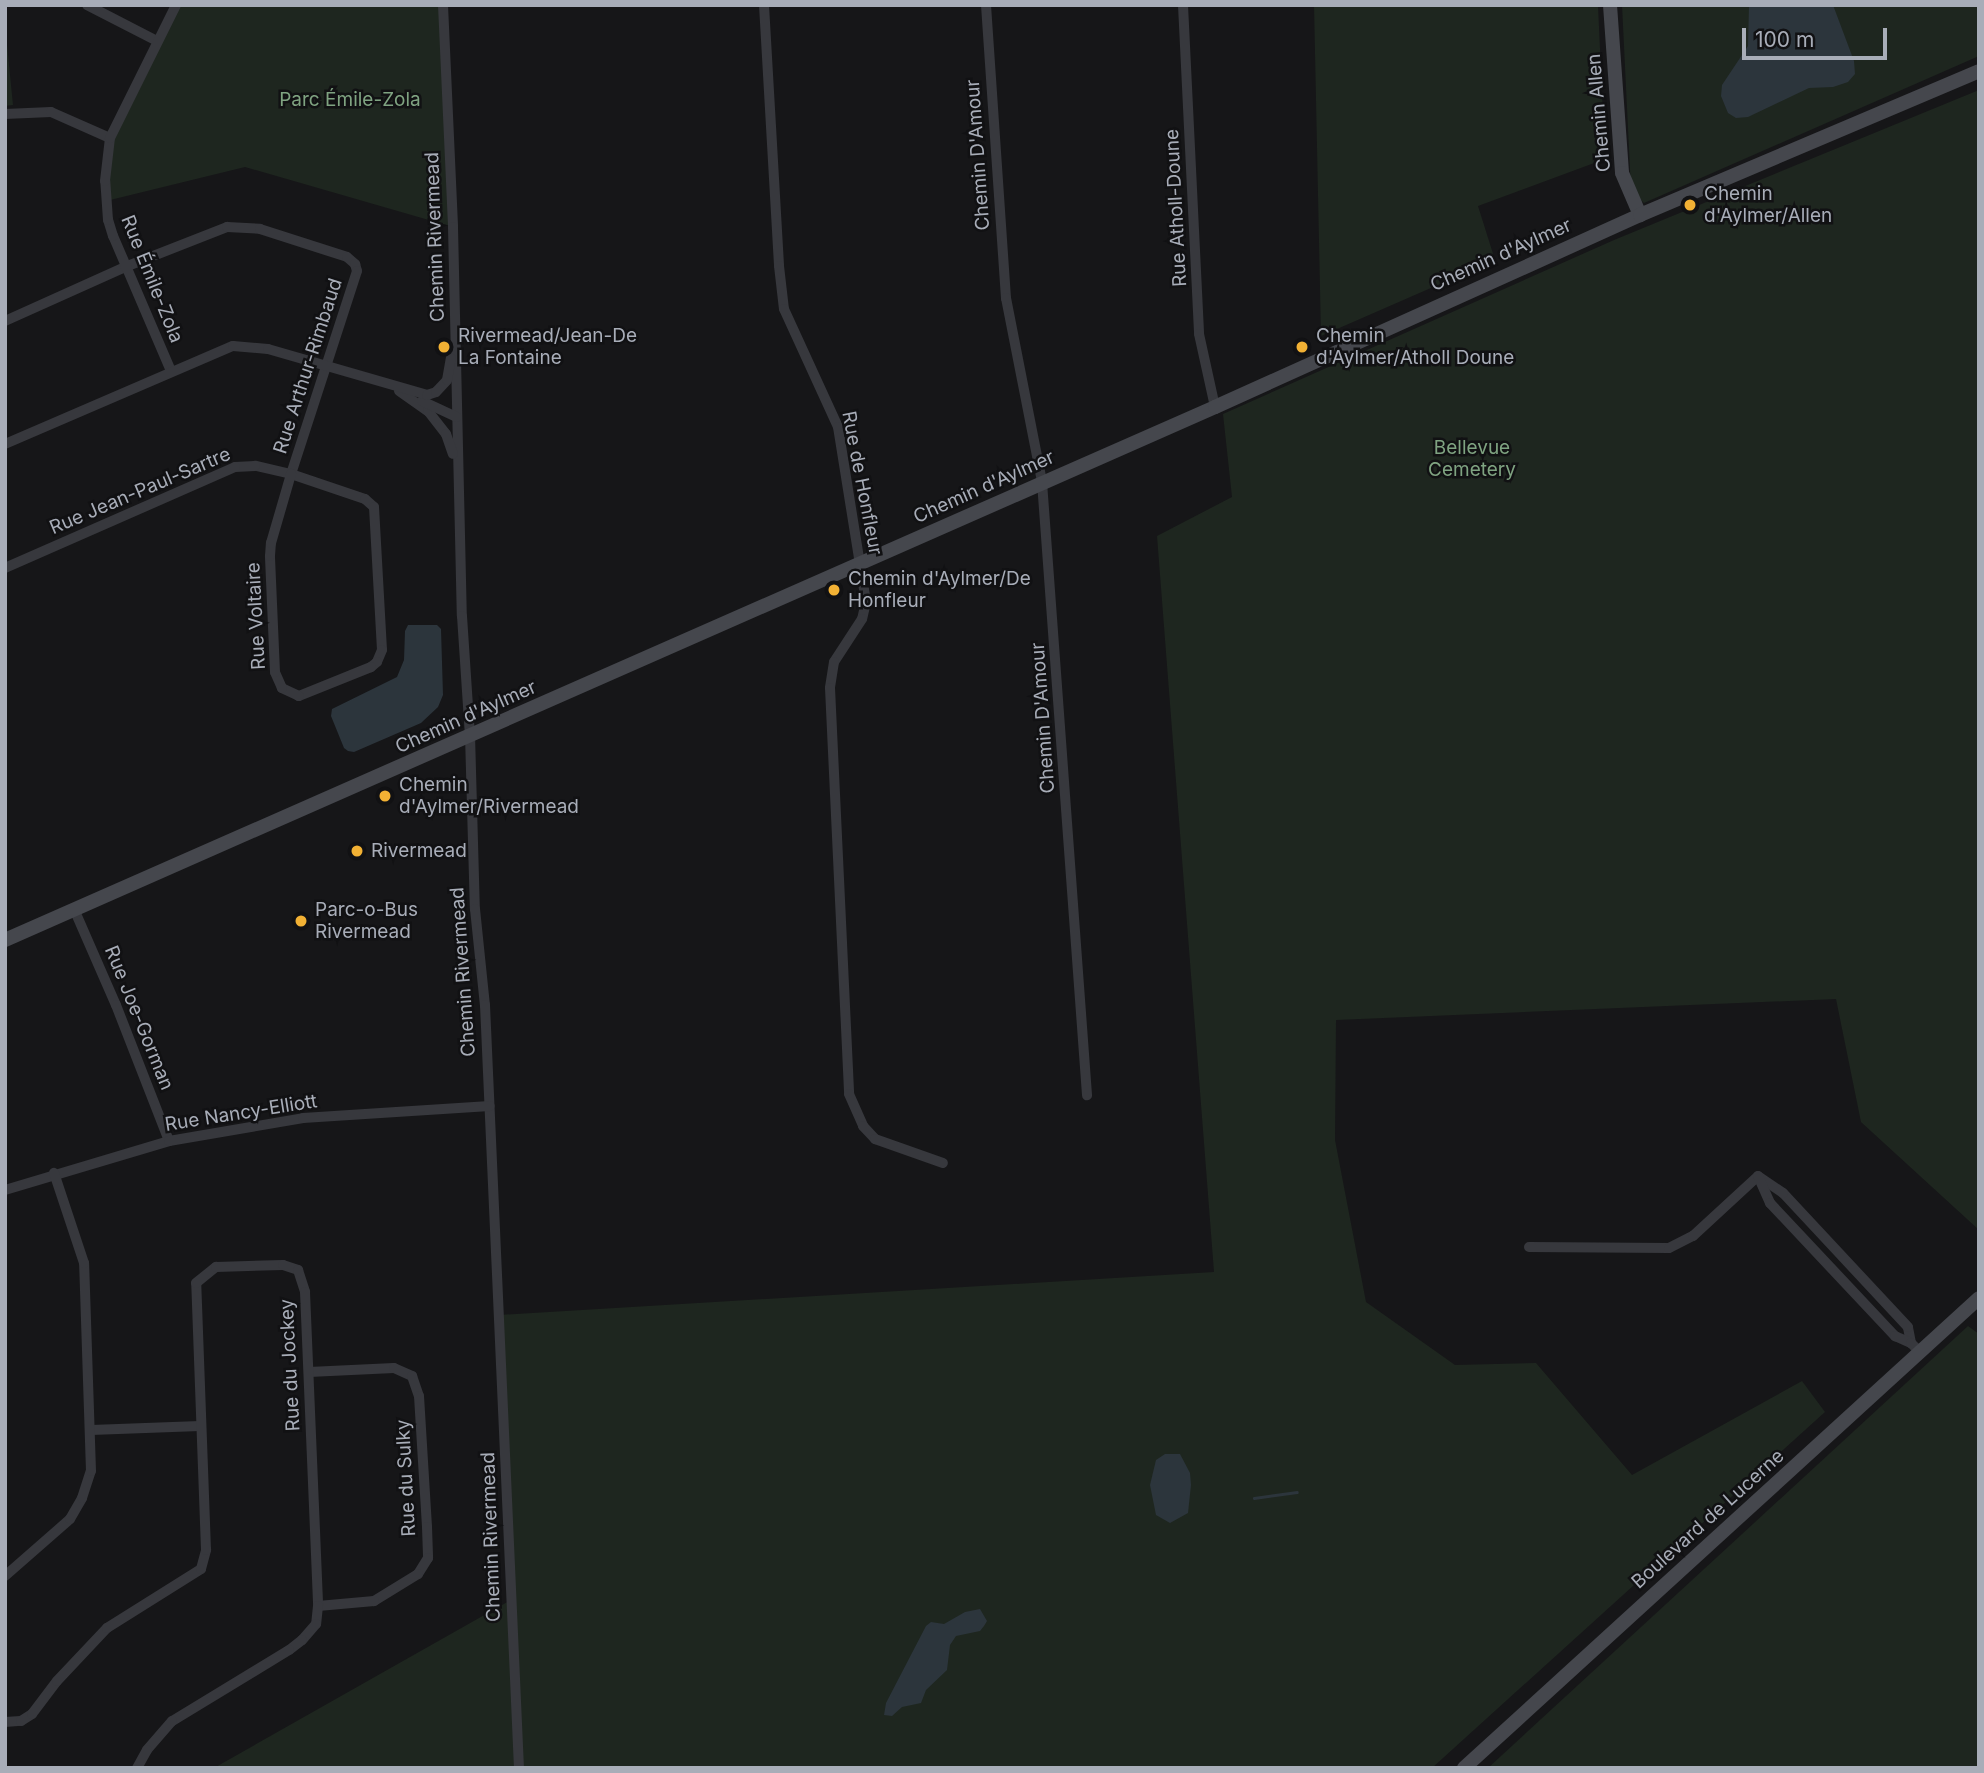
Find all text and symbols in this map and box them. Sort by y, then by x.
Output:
scale bar [1746,14,1891,58]
text: 100 m [1755,27,1814,52]
street label: Chemin Allen [1582,53,1616,173]
street label: Chemin D'Amour [961,79,995,231]
park label: Parc Émile-Zola [279,89,421,111]
street label: Rue Atholl-Doune [1160,128,1192,288]
street label: Chemin Rivermead [421,152,449,322]
place label: Chemin d'Aylmer/Allen [1704,183,1832,227]
marker: Chemin d'Aylmer/Allen [1682,197,1698,213]
street label: Rue Émile-Zola [116,212,188,346]
street label: Chemin d'Aylmer [1427,214,1575,296]
street label: Rue Arthur-Rimbaud [269,275,347,457]
place label: Rivermead/Jean-De La Fontaine [458,325,637,369]
place label: Chemin d'Aylmer/Atholl Doune [1316,325,1514,369]
marker: Rivermead/Jean-De La Fontaine [436,339,452,355]
marker: Chemin d'Aylmer/Atholl Doune [1294,339,1310,355]
street label: Rue de Honfleur [837,409,887,557]
park label: Bellevue Cemetery [1428,437,1516,481]
street label: Rue Jean-Paul-Sartre [46,443,234,539]
street label: Chemin d'Aylmer [910,446,1058,528]
street label: Rue Voltaire [242,562,270,670]
place label: Chemin d'Aylmer/De Honfleur [848,568,1031,612]
marker: Chemin d'Aylmer/De Honfleur [826,582,842,598]
street label: Chemin D'Amour [1026,642,1060,794]
street label: Chemin d'Aylmer [392,676,540,758]
place label: Chemin d'Aylmer/Rivermead [399,774,579,818]
marker: Chemin d'Aylmer/Rivermead [377,788,393,804]
place label: Rivermead [371,840,467,862]
marker: Rivermead [349,843,365,859]
street label: Chemin Rivermead [446,886,480,1058]
place label: Parc-o-Bus Rivermead [315,899,418,943]
marker: Parc-o-Bus Rivermead [293,913,309,929]
street label: Rue Joe-Gorman [100,943,178,1093]
street label: Rue Nancy-Elliott [163,1090,319,1136]
street label: Rue du Jockey [275,1298,305,1432]
street label: Rue du Sulky [392,1419,420,1537]
street label: Boulevard de Lucerne [1627,1445,1789,1593]
street label: Chemin Rivermead [477,1452,505,1622]

